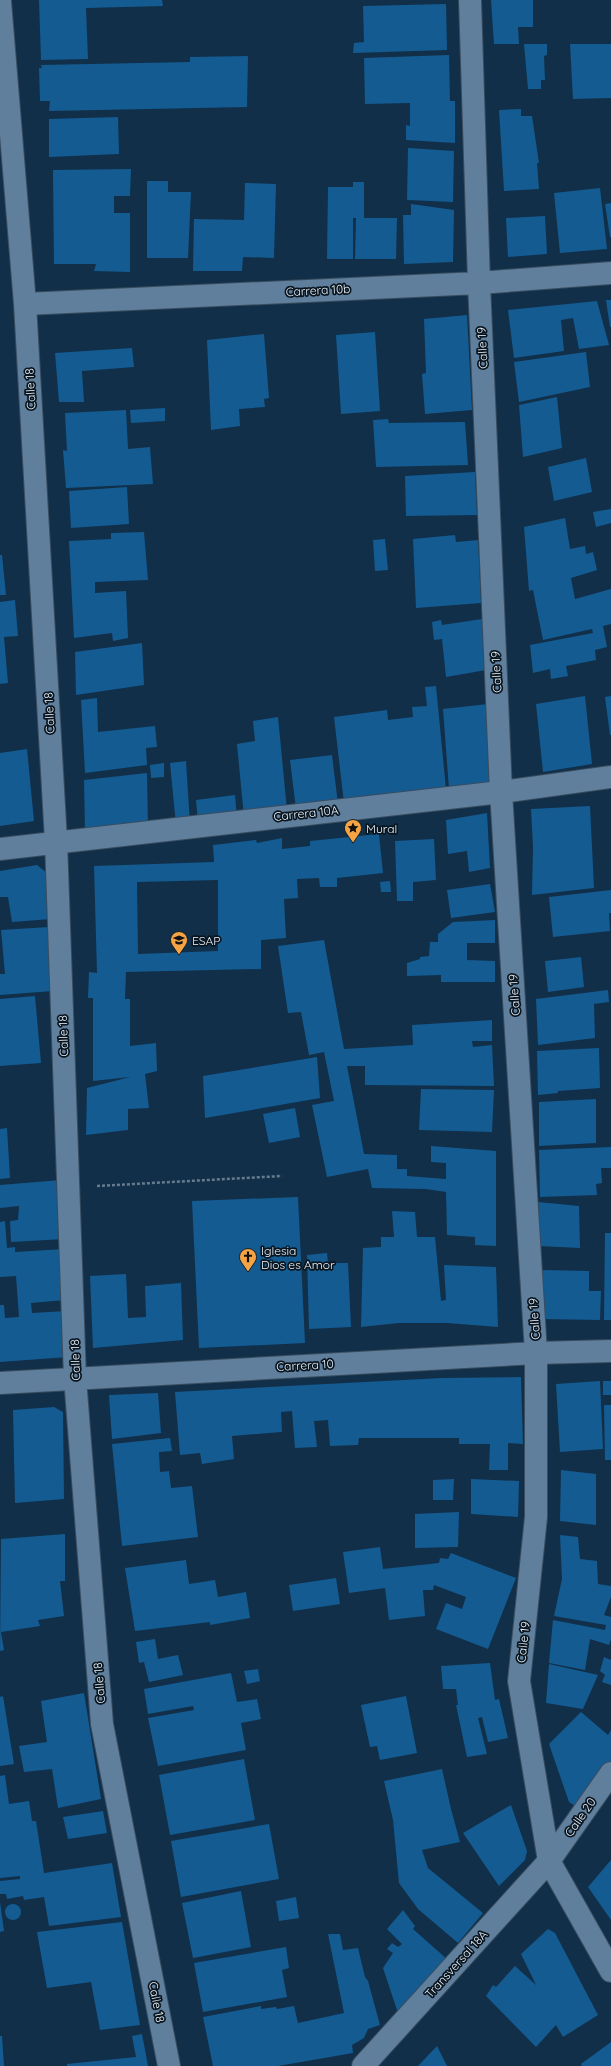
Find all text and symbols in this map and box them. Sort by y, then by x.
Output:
street label: Carrera 10b [285,281,351,299]
street label: Calle 19 [473,326,491,369]
street label: Calle 18 [21,368,39,410]
street label: Calle 19 [487,650,505,693]
street label: Calle 18 [40,692,58,734]
street label: Carrera 10A [273,802,339,824]
place icon: Mural [343,818,363,843]
place label: Mural [366,821,397,836]
school or university icon: ESAP [169,930,189,955]
place label: ESAP [192,933,220,948]
street label: Calle 19 [505,973,523,1016]
street label: Calle 18 [55,1015,71,1057]
place label: Iglesia Dios es Amor [261,1243,335,1272]
church icon: Iglesia Dios es Amor [238,1247,258,1272]
street label: Calle 19 [525,1297,543,1340]
street label: Calle 18 [67,1339,83,1381]
street label: Carrera 10 [276,1356,334,1374]
street label: Calle 19 [513,1620,533,1664]
street label: Calle 18 [90,1662,108,1704]
street label: Calle 20 [561,1795,599,1839]
street label: Transversal 18A [422,1927,491,2001]
street label: Calle 18 [146,1980,168,2024]

